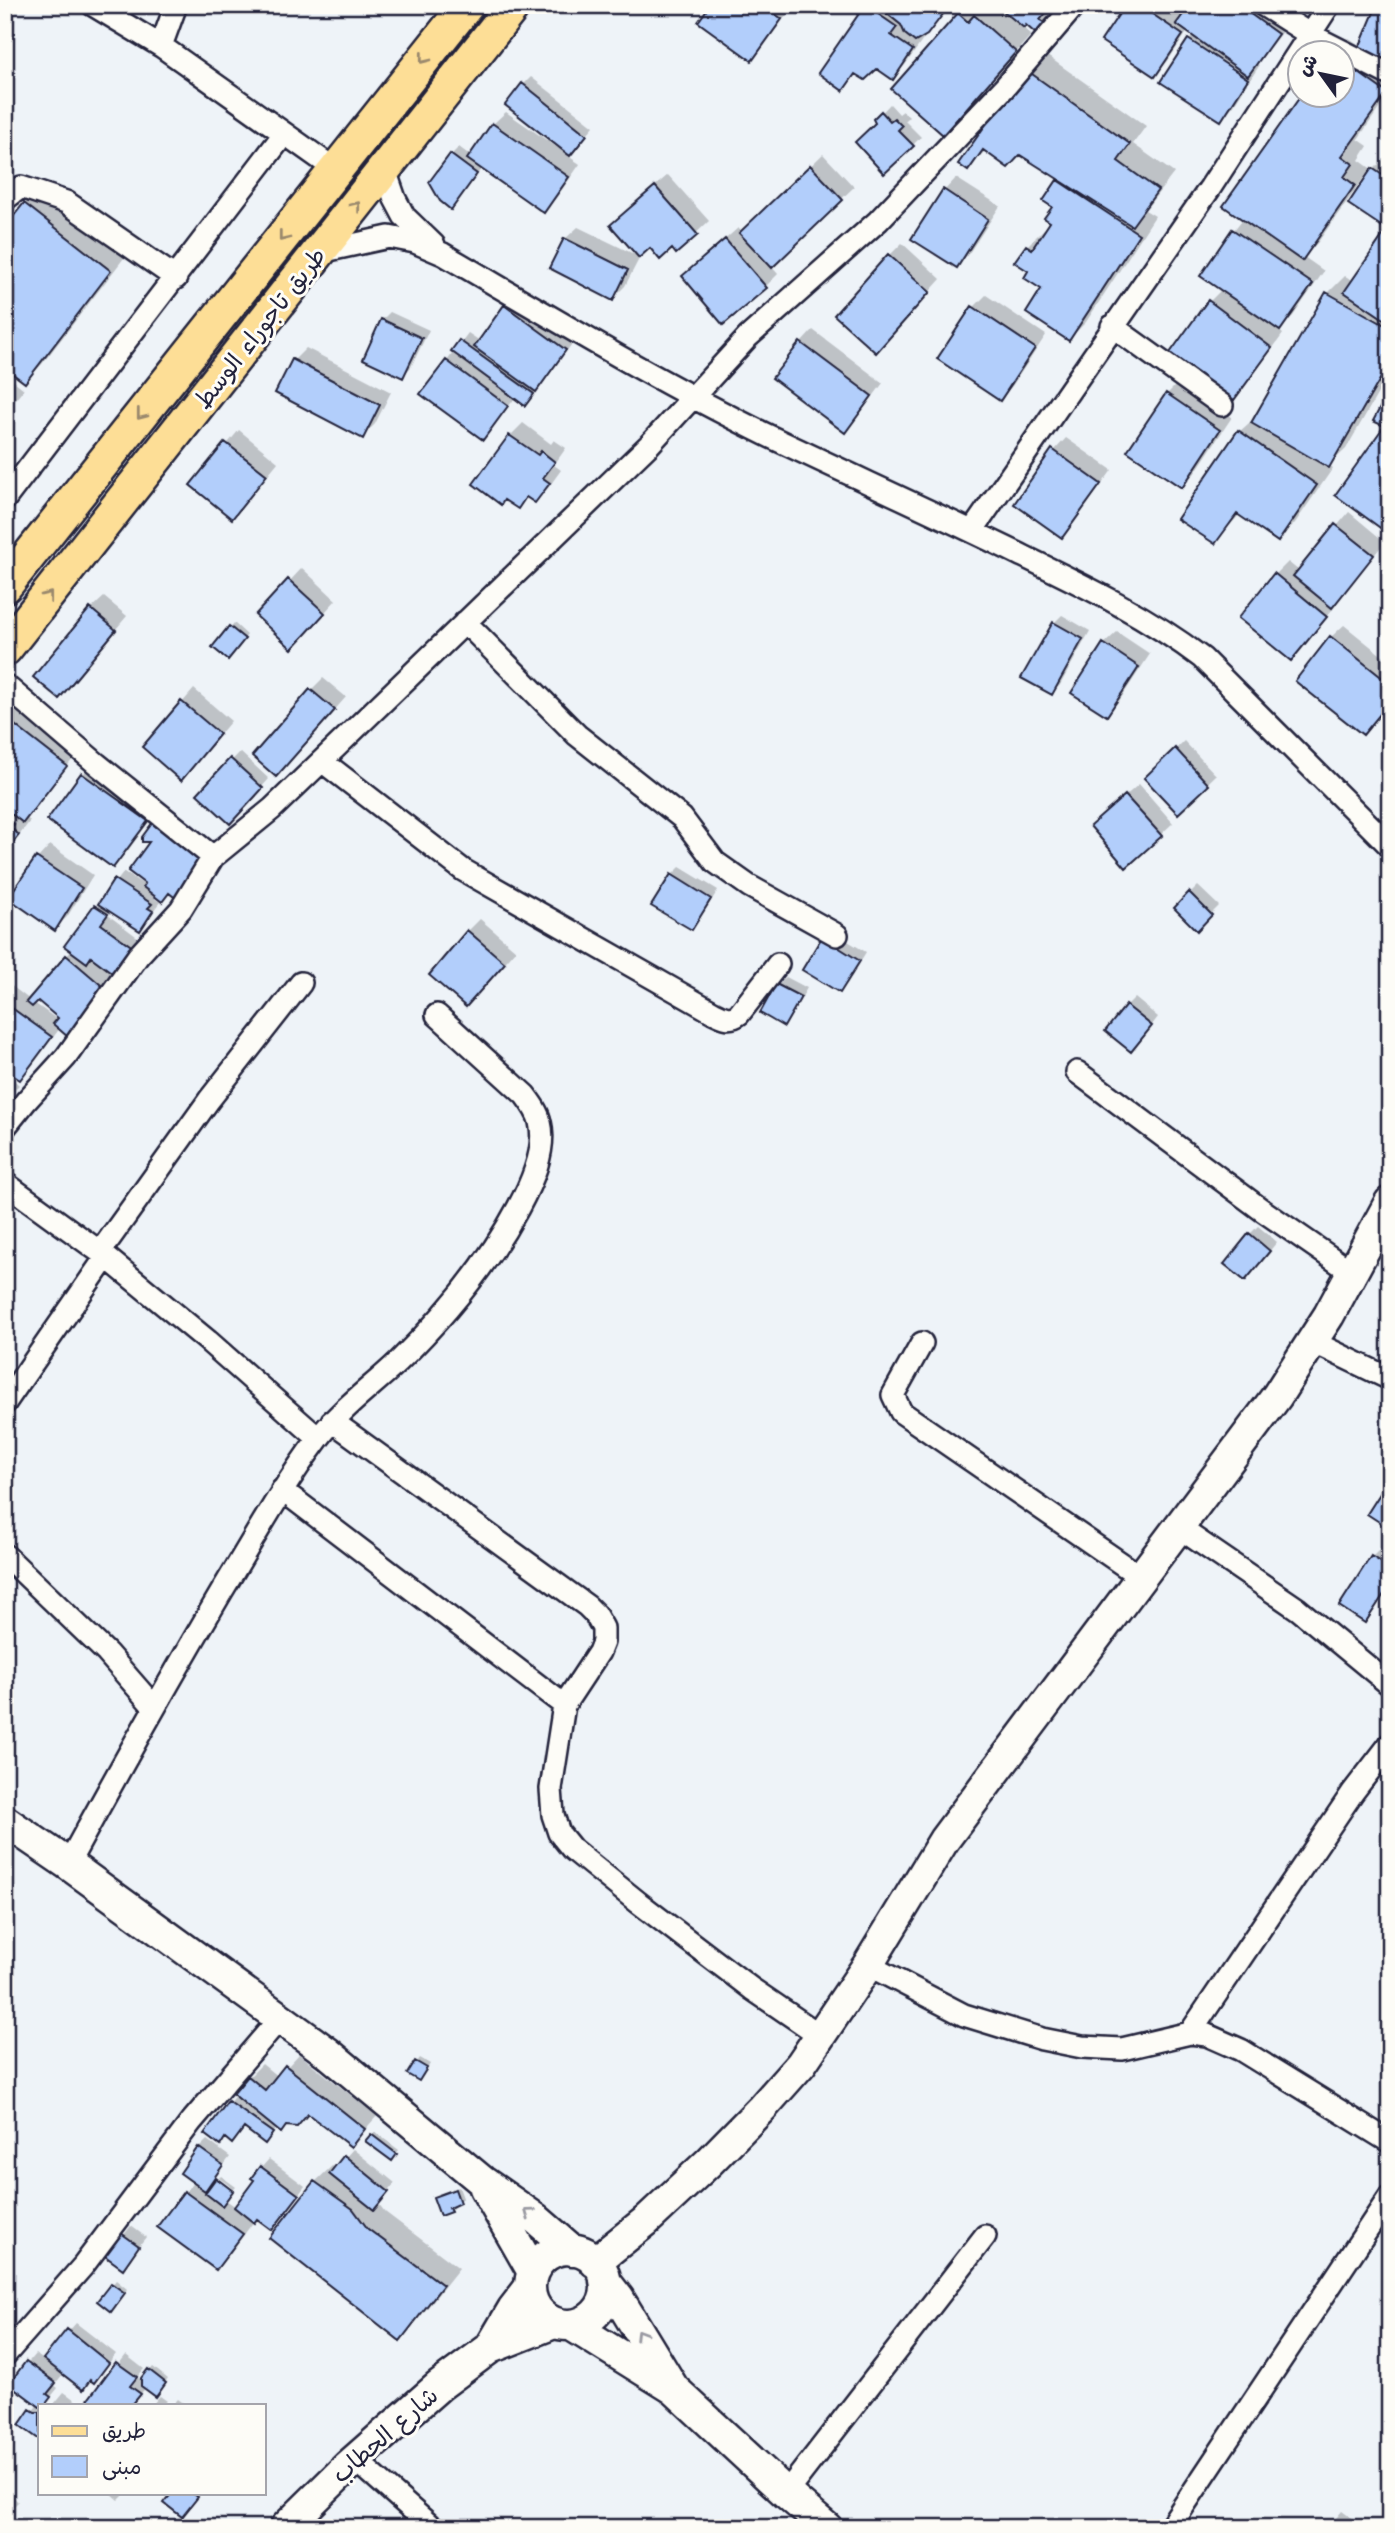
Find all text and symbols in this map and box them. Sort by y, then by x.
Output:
north arrow [1286,38,1356,108]
text: ش [1293,50,1323,80]
one-way arrow [420,51,433,63]
one-way arrow [348,202,361,214]
one-way arrow [278,229,291,241]
street label: طريق تاجوراء الوسط [188,242,333,415]
one-way arrow [137,407,150,419]
one-way arrow [39,591,52,603]
one-way arrow [524,2209,536,2221]
one-way arrow [635,2329,648,2342]
street label: شارع الحطاب [326,2381,446,2491]
legend [38,2404,266,2494]
text: طريق [102,2419,146,2443]
text: مبنى [102,2455,141,2481]

